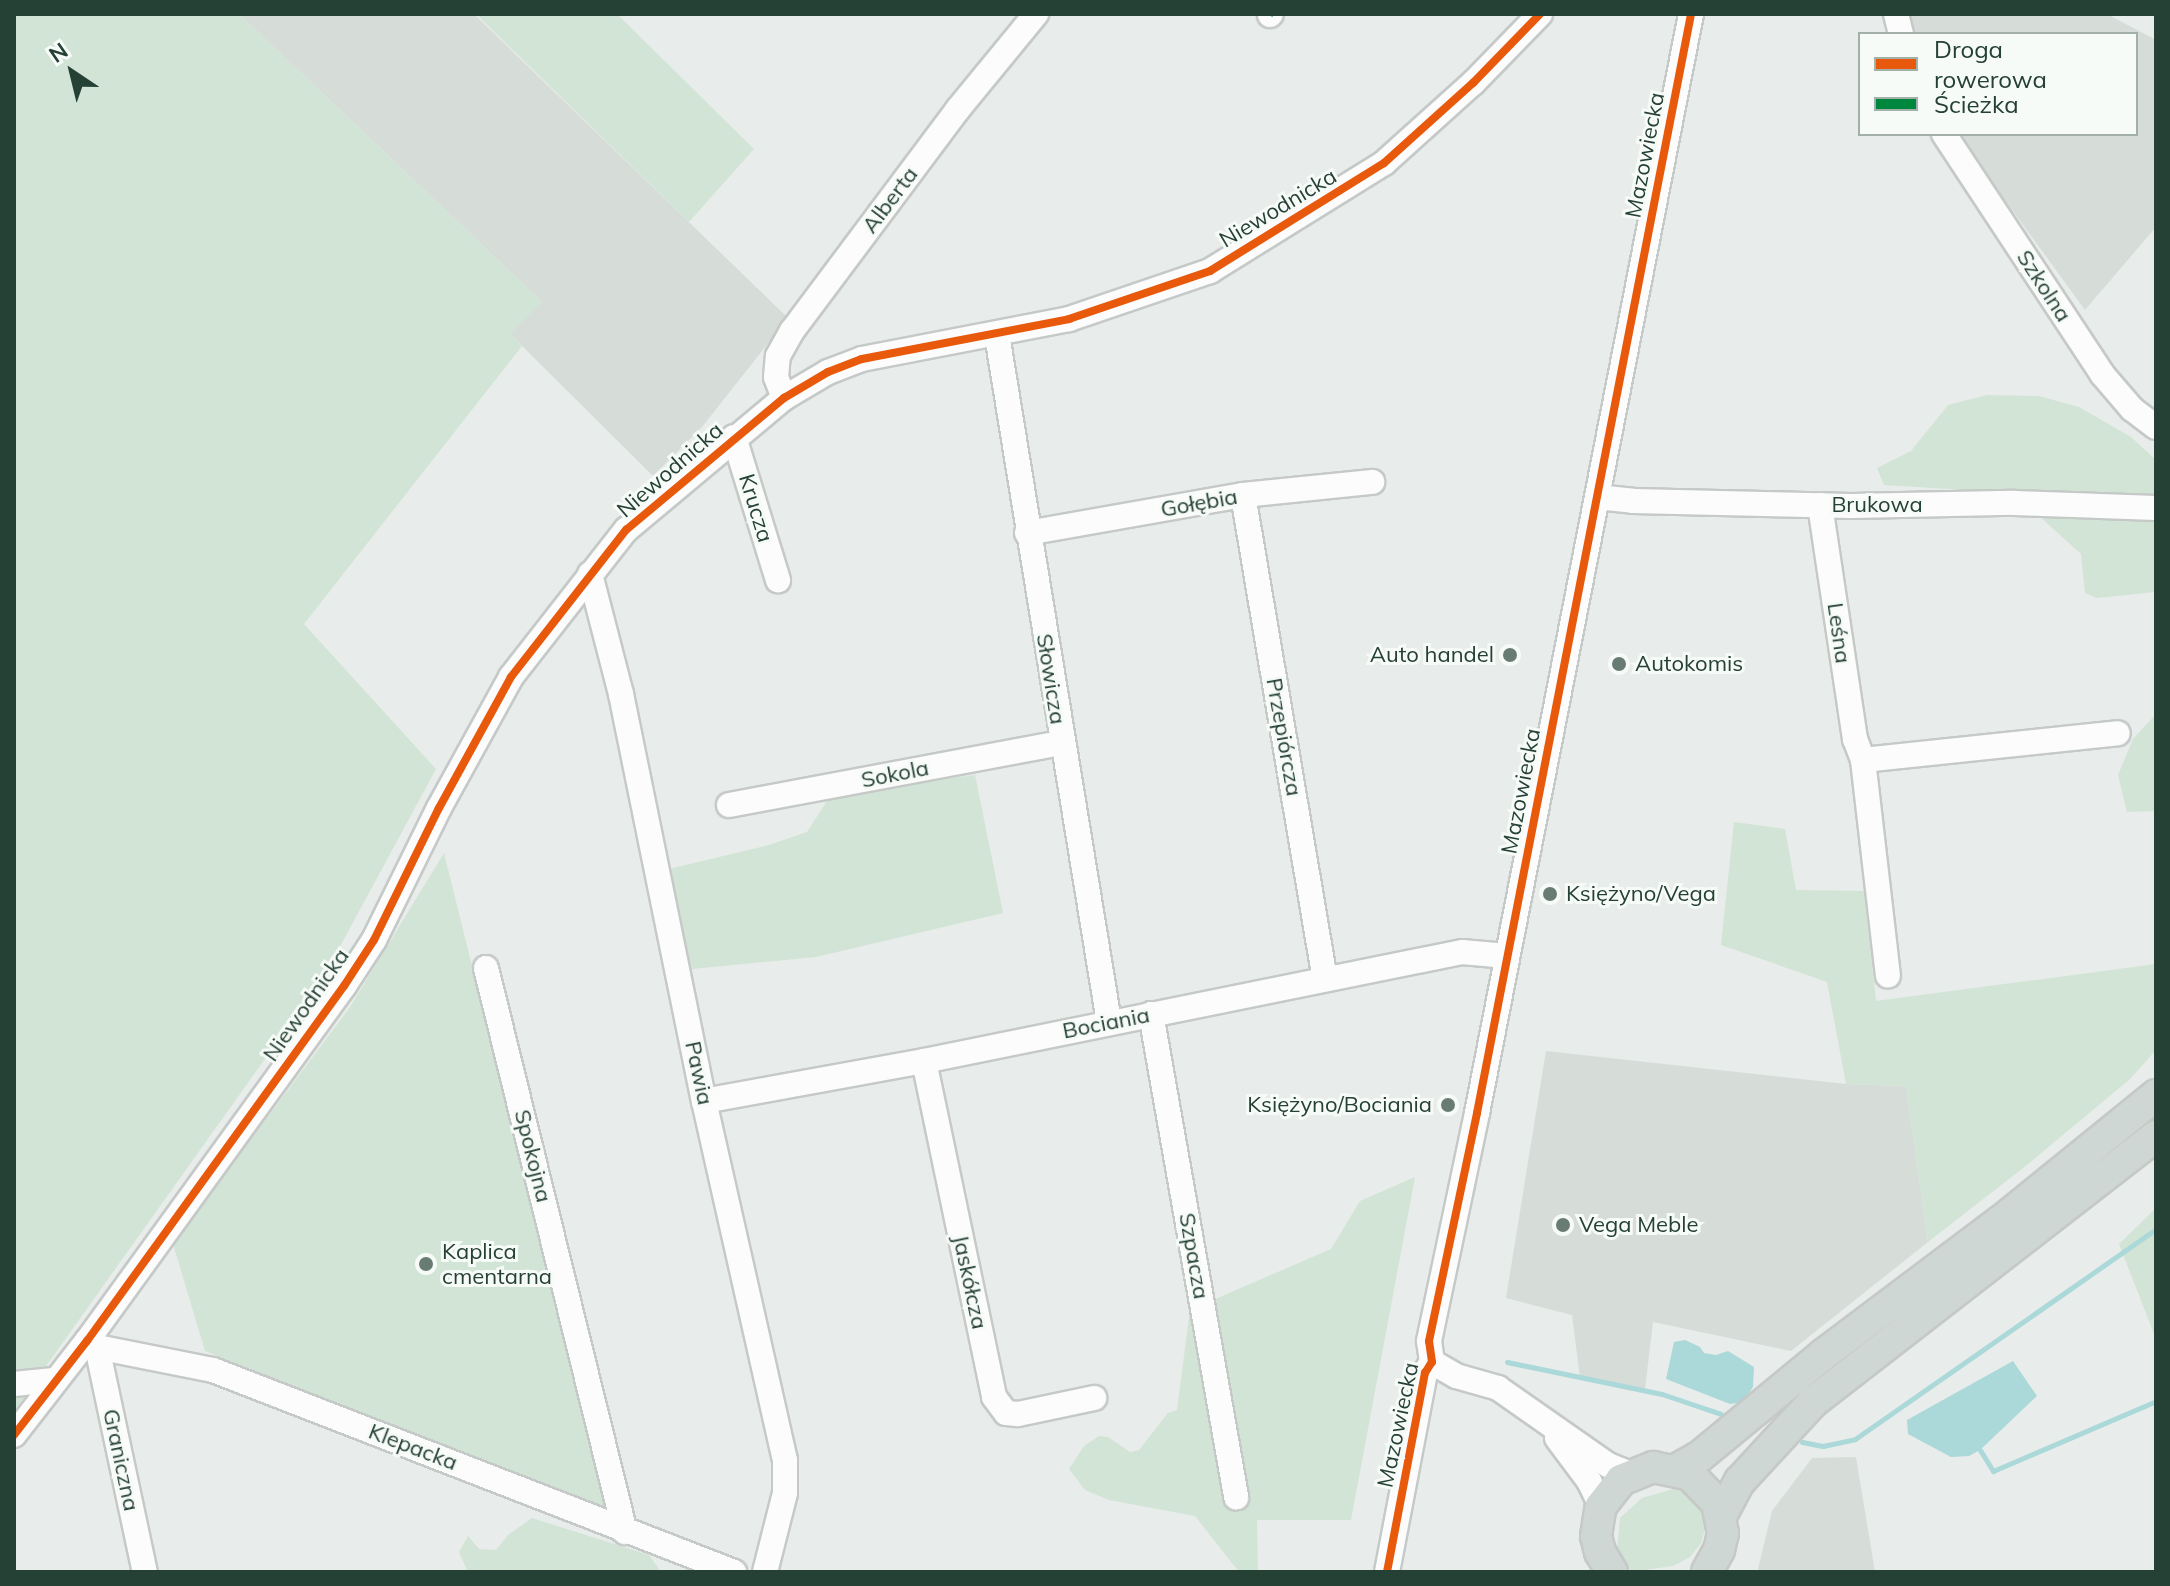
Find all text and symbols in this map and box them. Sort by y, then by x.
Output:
north arrow [32,32,112,112]
legend [1858,32,2138,136]
text: Droga rowerowa [1934,34,2047,94]
text: N [43,36,73,69]
text: Ścieżka [1934,89,2019,119]
street label: Mazowiecka [1620,90,1670,220]
street label: Alberta [857,162,923,238]
street label: Niewodnicka [1215,163,1341,253]
street label: Szkolna [2011,245,2077,327]
street label: Niewodnicka [612,417,728,523]
street label: Krucza [733,471,779,545]
street label: Gołębia [1159,483,1239,523]
street label: Brukowa [1831,492,1923,518]
street label: Leśna [1822,601,1856,665]
street label: Słowicza [1031,632,1071,726]
place label: Auto handel [1370,642,1494,668]
marker: Auto handel [1501,646,1519,664]
place label: Autokomis [1635,651,1743,677]
marker: Autokomis [1610,655,1628,673]
street label: Przepiórcza [1261,676,1307,798]
street label: Mazowiecka [1496,726,1546,856]
street label: Sokola [859,755,931,793]
place label: Księżyno/Vega [1566,881,1716,907]
marker: Księżyno/Vega [1541,885,1559,903]
street label: Niewodnicka [257,944,355,1066]
street label: Bociania [1060,1002,1152,1044]
street label: Pawia [679,1039,719,1107]
place label: Księżyno/Bociania [1247,1092,1432,1118]
marker: Księżyno/Bociania [1439,1096,1457,1114]
street label: Spokojna [509,1107,557,1205]
street label: Szpacza [1173,1211,1215,1301]
place label: Vega Meble [1579,1212,1698,1238]
marker: Vega Meble [1554,1216,1572,1234]
street label: Jaskółcza [947,1233,993,1331]
place label: Kaplica cmentarna [442,1238,552,1290]
marker: Kaplica cmentarna [417,1255,435,1273]
street label: Mazowiecka [1372,1360,1424,1490]
street label: Graniczna [97,1407,145,1513]
street label: Klepacka [365,1418,461,1476]

